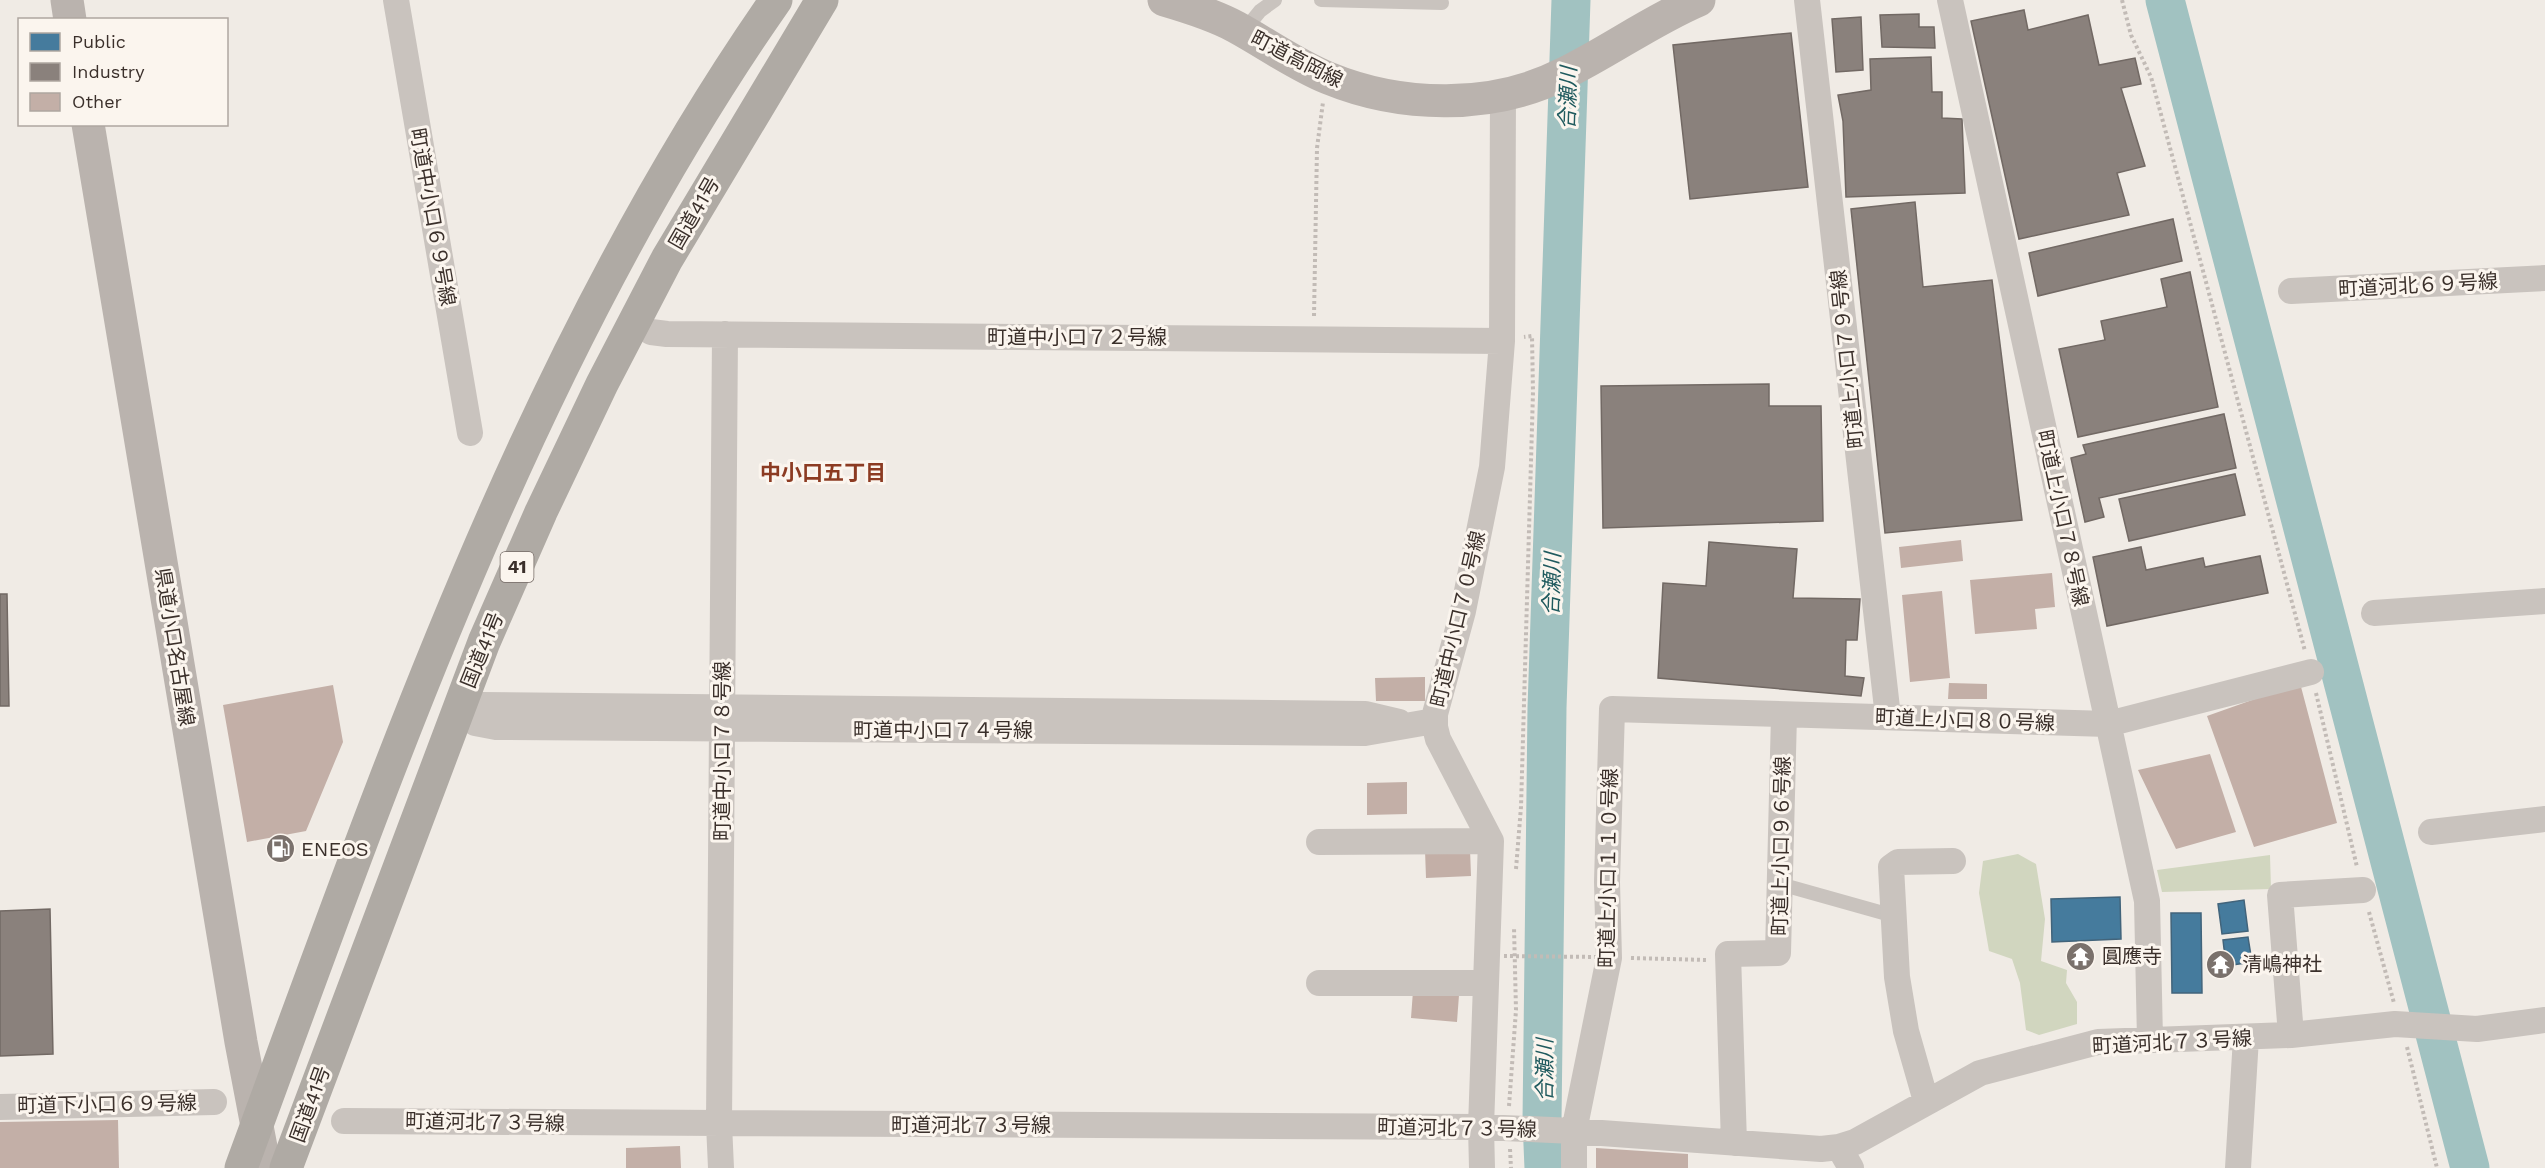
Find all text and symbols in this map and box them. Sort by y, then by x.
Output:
legend [18,18,228,126]
street label: 町道高岡線 [1247,26,1347,92]
text: Public [72,31,126,52]
text: Industry [72,61,145,82]
water label: 合瀬川 [1554,64,1581,130]
text: Other [72,91,122,112]
street label: 町道中小口６９号線 [406,126,460,308]
street label: 国道41号 [664,172,724,254]
street label: 町道上小口７９号線 [1826,268,1868,450]
street label: 町道河北６９号線 [2337,269,2499,301]
street label: 町道中小口７２号線 [987,325,1167,349]
street label: 町道上小口７８号線 [2033,427,2093,609]
district label: 中小口五丁目 [760,460,886,485]
street label: 町道中小口７０号線 [1426,529,1490,709]
water label: 合瀬川 [1538,550,1565,616]
road number: 41 [500,552,534,582]
street label: 県道小口名古屋線 [151,566,199,728]
street label: 国道41号 [456,609,508,691]
street label: 町道中小口７８号線 [710,661,734,841]
street label: 町道上小口８０号線 [1875,705,2055,735]
street label: 町道中小口７４号線 [853,718,1033,742]
street label: 町道上小口９６号線 [1767,756,1795,936]
street label: 町道上小口１１０号線 [1594,768,1622,968]
fuel station icon: ENEOS [264,833,296,865]
place label: ENEOS [301,837,369,861]
temple icon: 圓應寺 [2065,940,2097,972]
place label: 圓應寺 [2102,944,2162,968]
temple icon: 清嶋神社 [2205,948,2237,980]
place label: 清嶋神社 [2242,952,2322,976]
street label: 町道河北７３号線 [2091,1026,2253,1058]
water label: 合瀬川 [1532,1037,1557,1102]
street label: 国道41号 [285,1062,335,1146]
street label: 町道下小口６９号線 [17,1090,197,1118]
street label: 町道河北７３号線 [405,1109,565,1135]
street label: 町道河北７３号線 [891,1113,1051,1137]
street label: 町道河北７３号線 [1377,1115,1537,1141]

